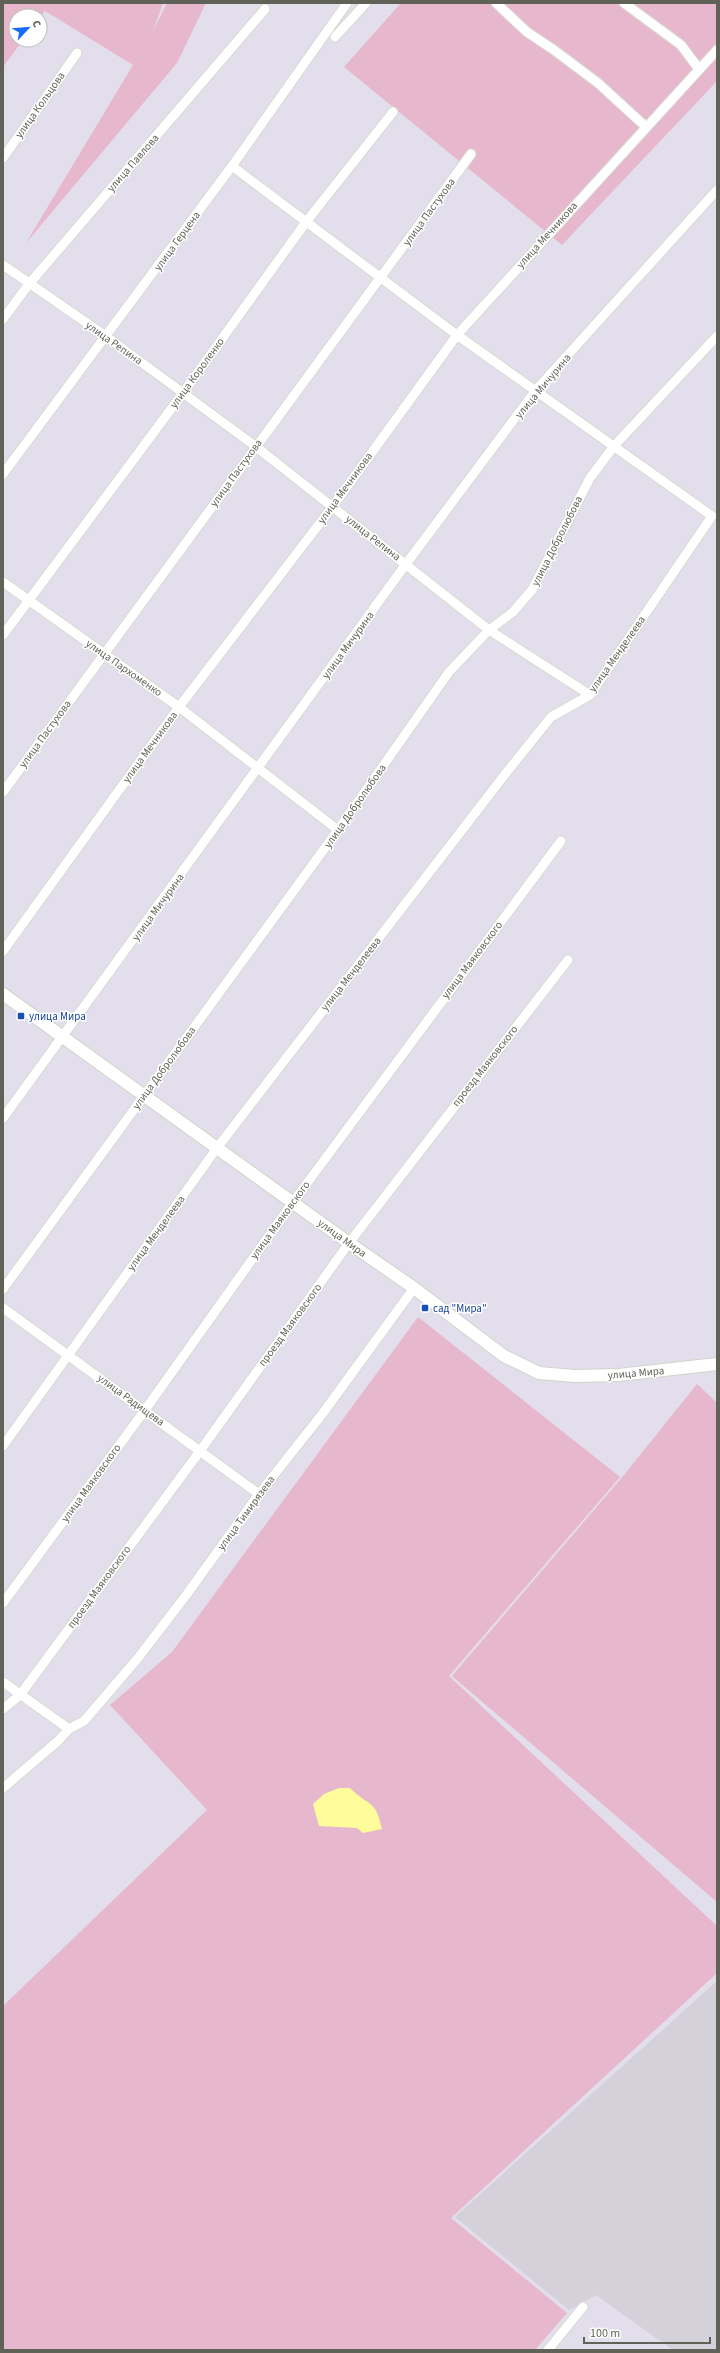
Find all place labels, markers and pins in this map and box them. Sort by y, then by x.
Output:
place label: улица Мира [29,1009,86,1024]
marker: улица Мира [16,1011,26,1021]
place label: сад "Мира" [433,1301,487,1316]
marker: сад "Мира" [420,1303,430,1313]

